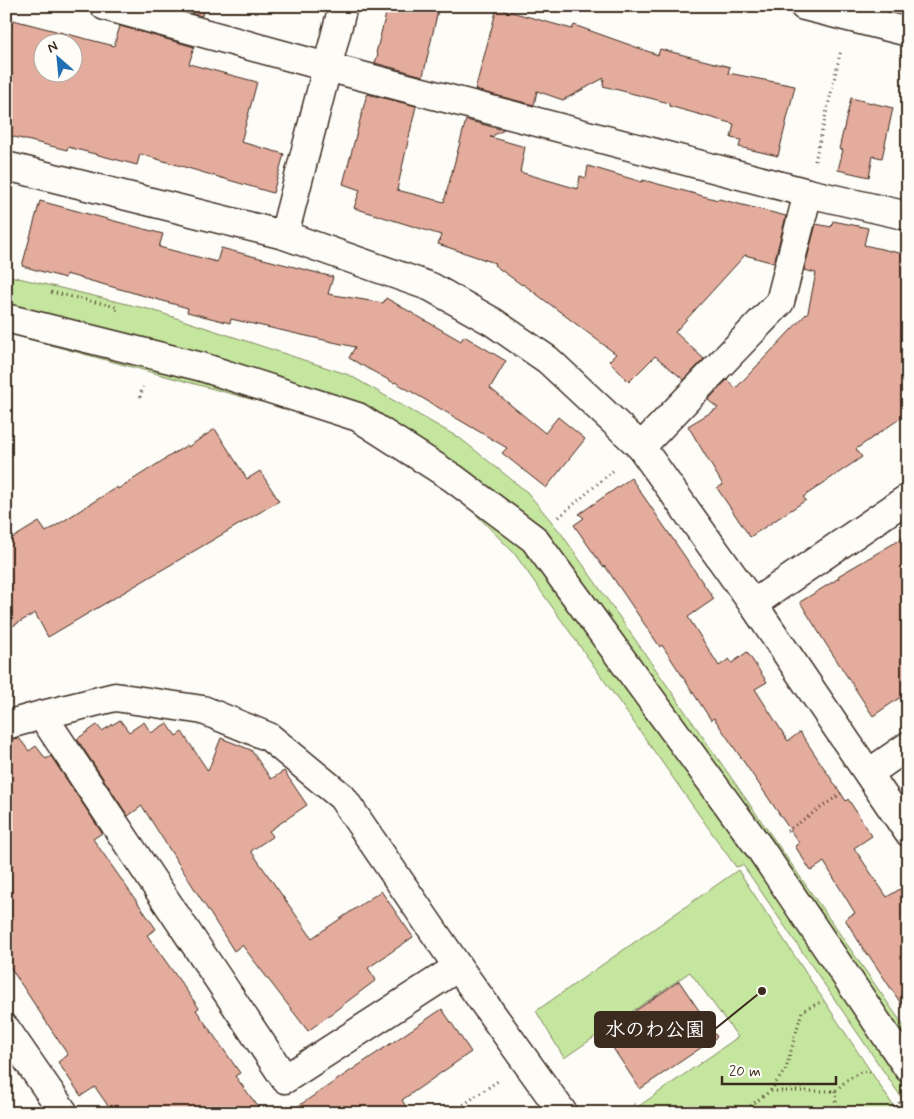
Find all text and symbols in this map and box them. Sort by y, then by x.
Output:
north arrow [32,32,82,82]
text: N [44,37,61,57]
callout: 水のわ公園 [595,1012,715,1047]
text: 水のわ公園 [605,1017,705,1044]
scale bar [722,1054,835,1086]
text: 20 m [729,1062,761,1082]

